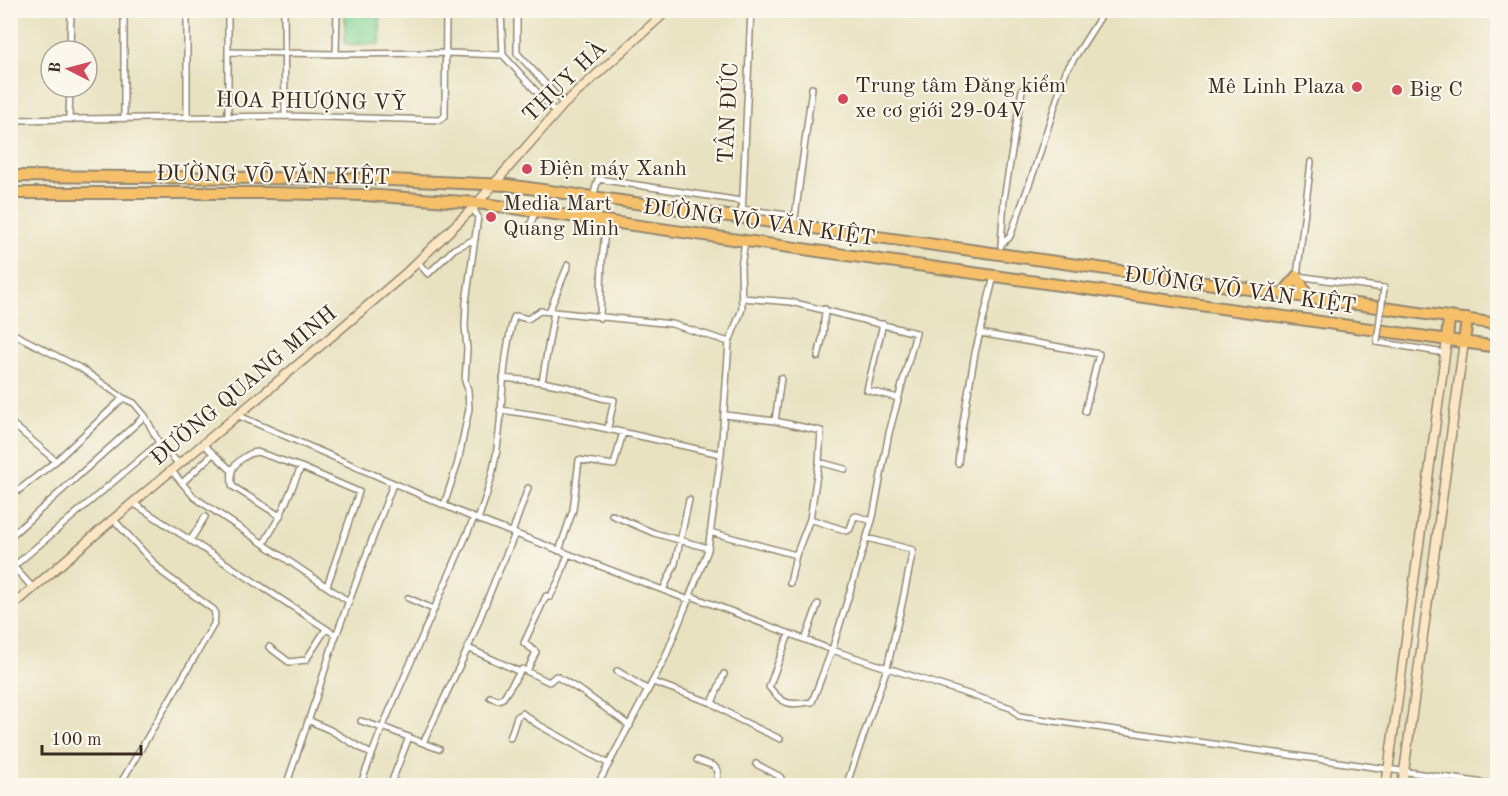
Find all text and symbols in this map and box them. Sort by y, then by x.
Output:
street label: THỤY HÀ [517,35,611,127]
north arrow [39,39,99,99]
text: B [48,61,65,74]
street label: TÂN ĐỨC [711,62,743,164]
place label: Trung tâm Đăng kiểm xe cơ giới 29-04V [855,74,1066,122]
place label: Mê Linh Plaza [1207,76,1345,98]
place label: Big C [1409,79,1463,101]
marker: Mê Linh Plaza [1350,80,1364,94]
marker: Big C [1390,83,1404,97]
street label: HOA PHƯỢNG VỸ [215,86,407,115]
marker: Trung tâm Đăng kiểm xe cơ giới 29-04V [836,92,850,106]
place label: Điện máy Xanh [539,158,687,180]
street label: ĐƯỜNG VÕ VĂN KIỆT [156,159,390,189]
marker: Điện máy Xanh [520,162,534,176]
street label: ĐƯỜNG VÕ VĂN KIỆT [642,192,877,250]
place label: Media Mart Quang Minh [503,193,619,240]
marker: Media Mart Quang Minh [484,210,498,224]
street label: ĐƯỜNG VÕ VĂN KIỆT [1123,260,1358,318]
street label: ĐƯỜNG QUANG MINH [145,299,341,470]
scale bar [42,718,141,756]
text: 100 m [51,731,102,749]

